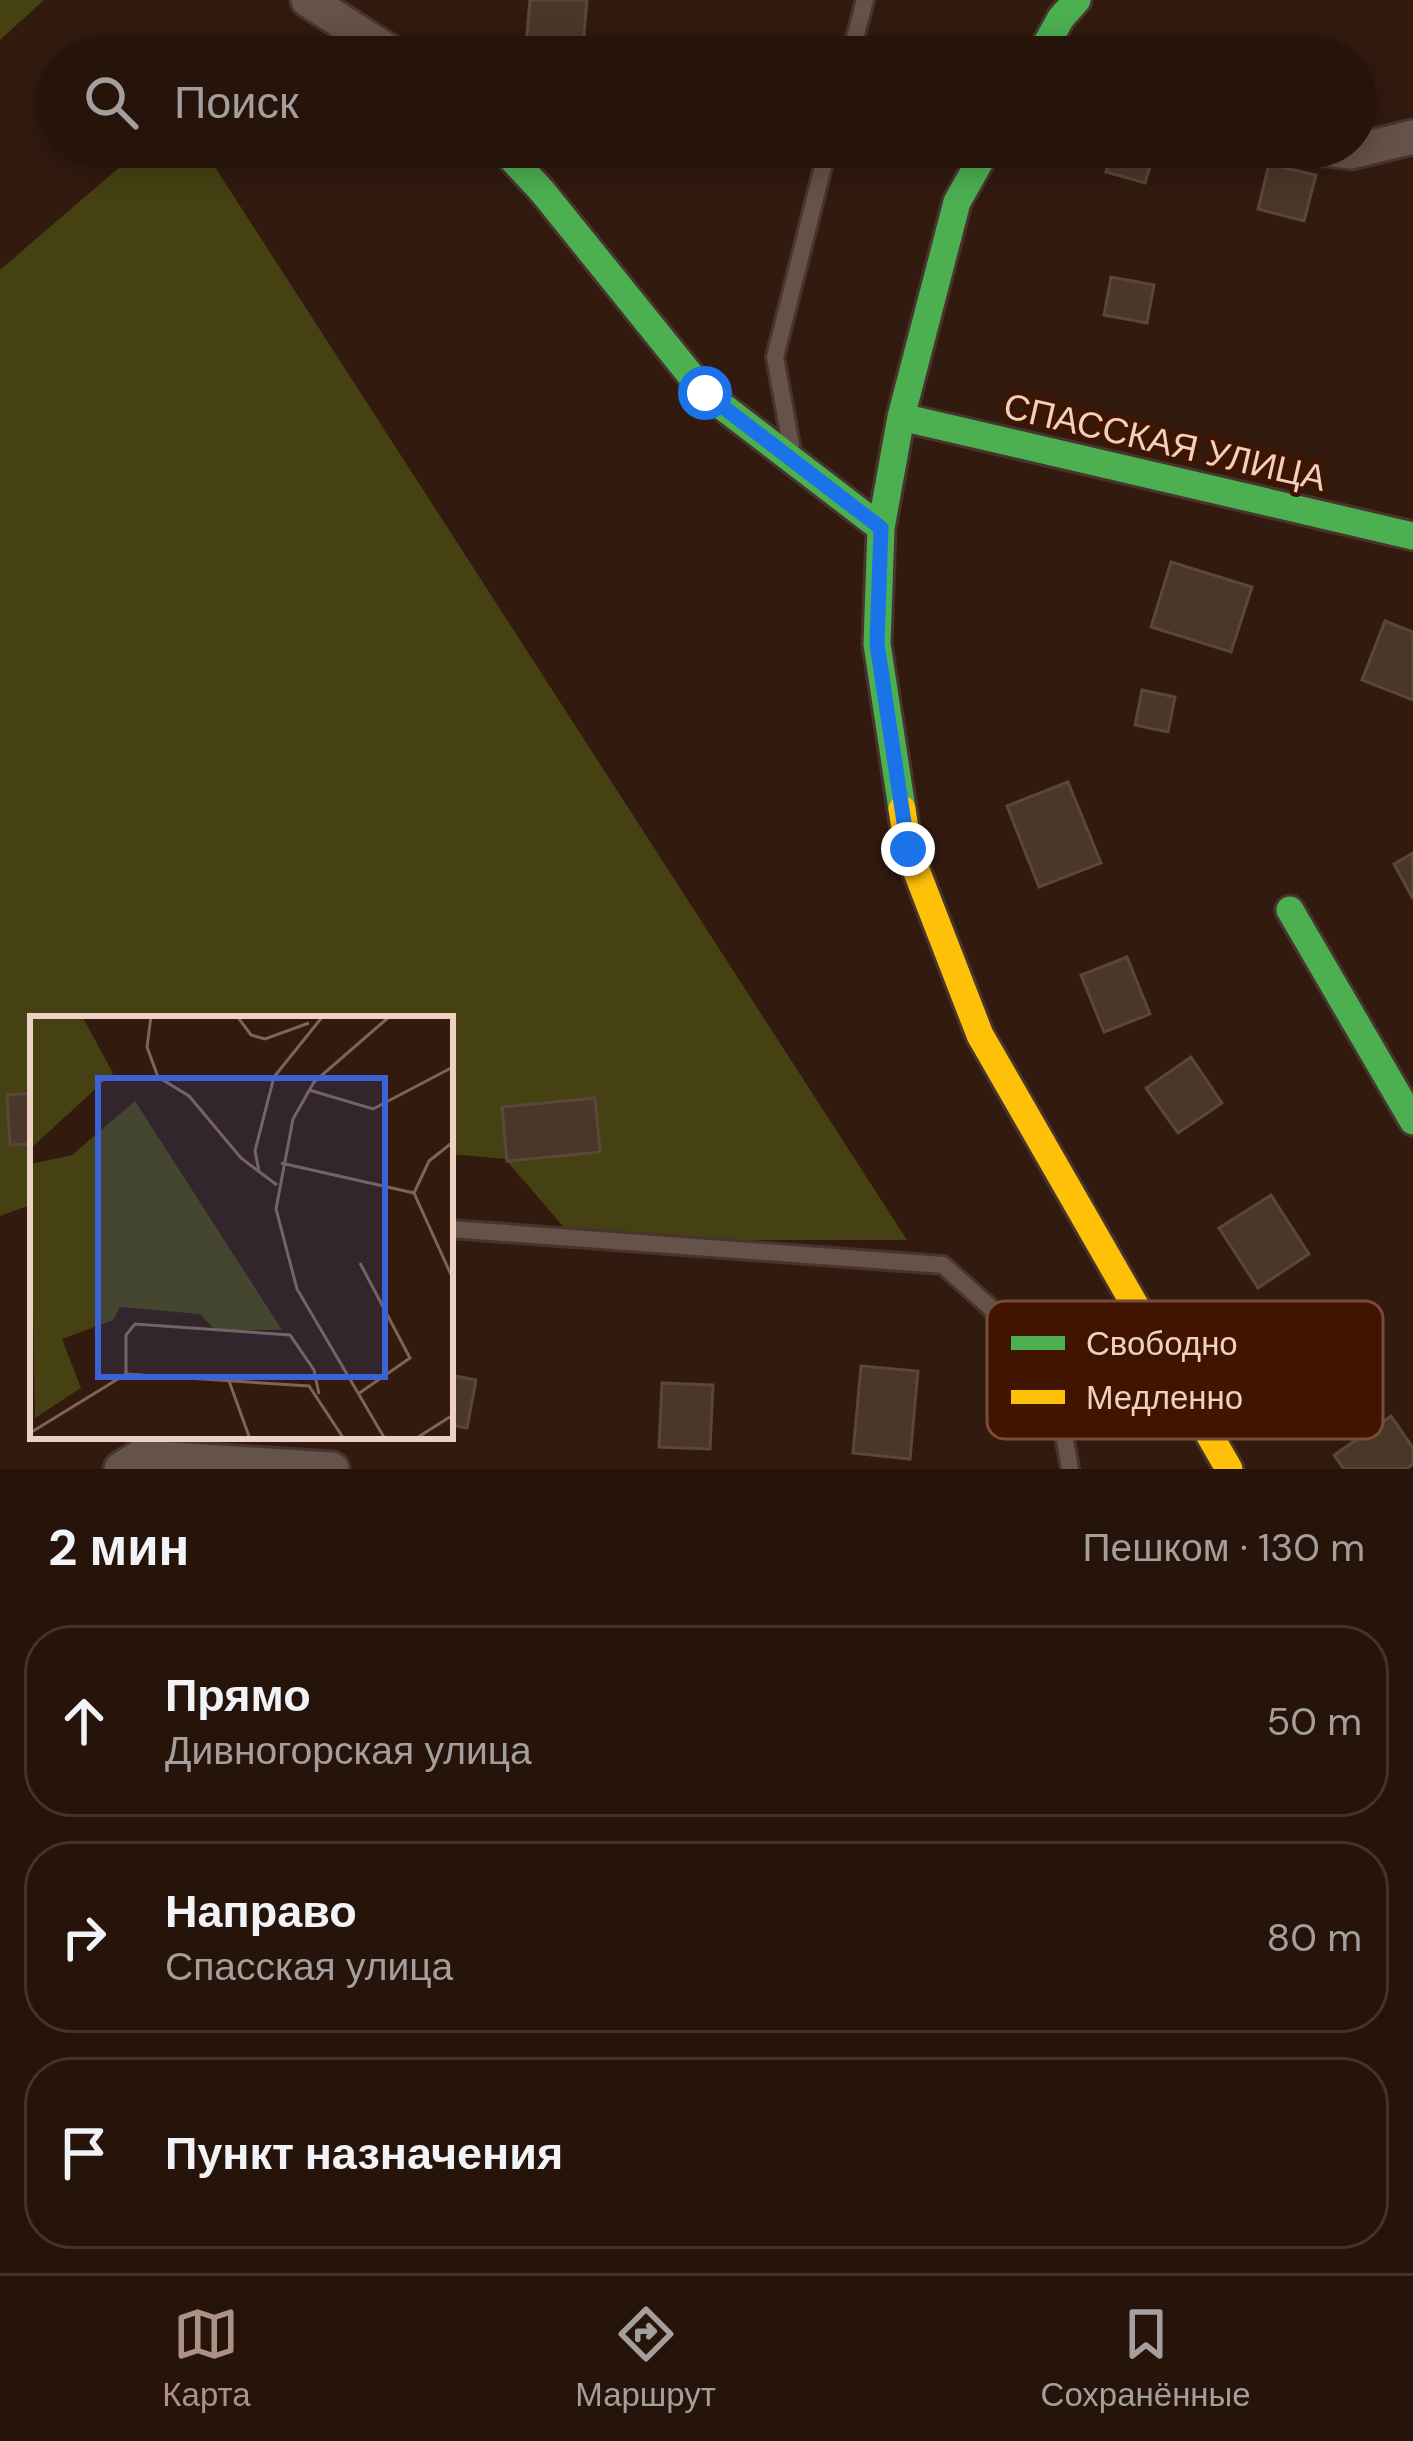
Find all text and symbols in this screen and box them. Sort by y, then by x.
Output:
search box [36,36,1377,168]
icon: search [78,69,144,135]
text: Поиск [174,73,299,132]
route start [678,366,732,420]
street label: СПАССКАЯ УЛИЦА [999,382,1331,502]
route end [881,822,935,876]
inset map [30,1016,453,1439]
legend [987,1301,1383,1439]
text: Свободно [1086,1322,1238,1365]
text: Медленно [1086,1376,1243,1419]
text: 2 мин [48,1514,189,1581]
text: Пешком · 130 m [1083,1522,1365,1573]
text: Прямо [165,1666,311,1725]
icon: ahead [51,1688,117,1754]
text: 50 m [1266,1696,1362,1747]
text: Дивногорская улица [165,1725,532,1776]
text: Направо [165,1882,357,1941]
icon: right [51,1904,117,1970]
text: 80 m [1266,1912,1362,1963]
text: Спасская улица [165,1941,453,1992]
icon: arrive [51,2120,117,2186]
text: Пункт назначения [165,2124,563,2183]
tab: Карта [162,2301,251,2416]
tab: Маршрут [575,2301,716,2416]
tab: Сохранённые [1041,2301,1251,2416]

